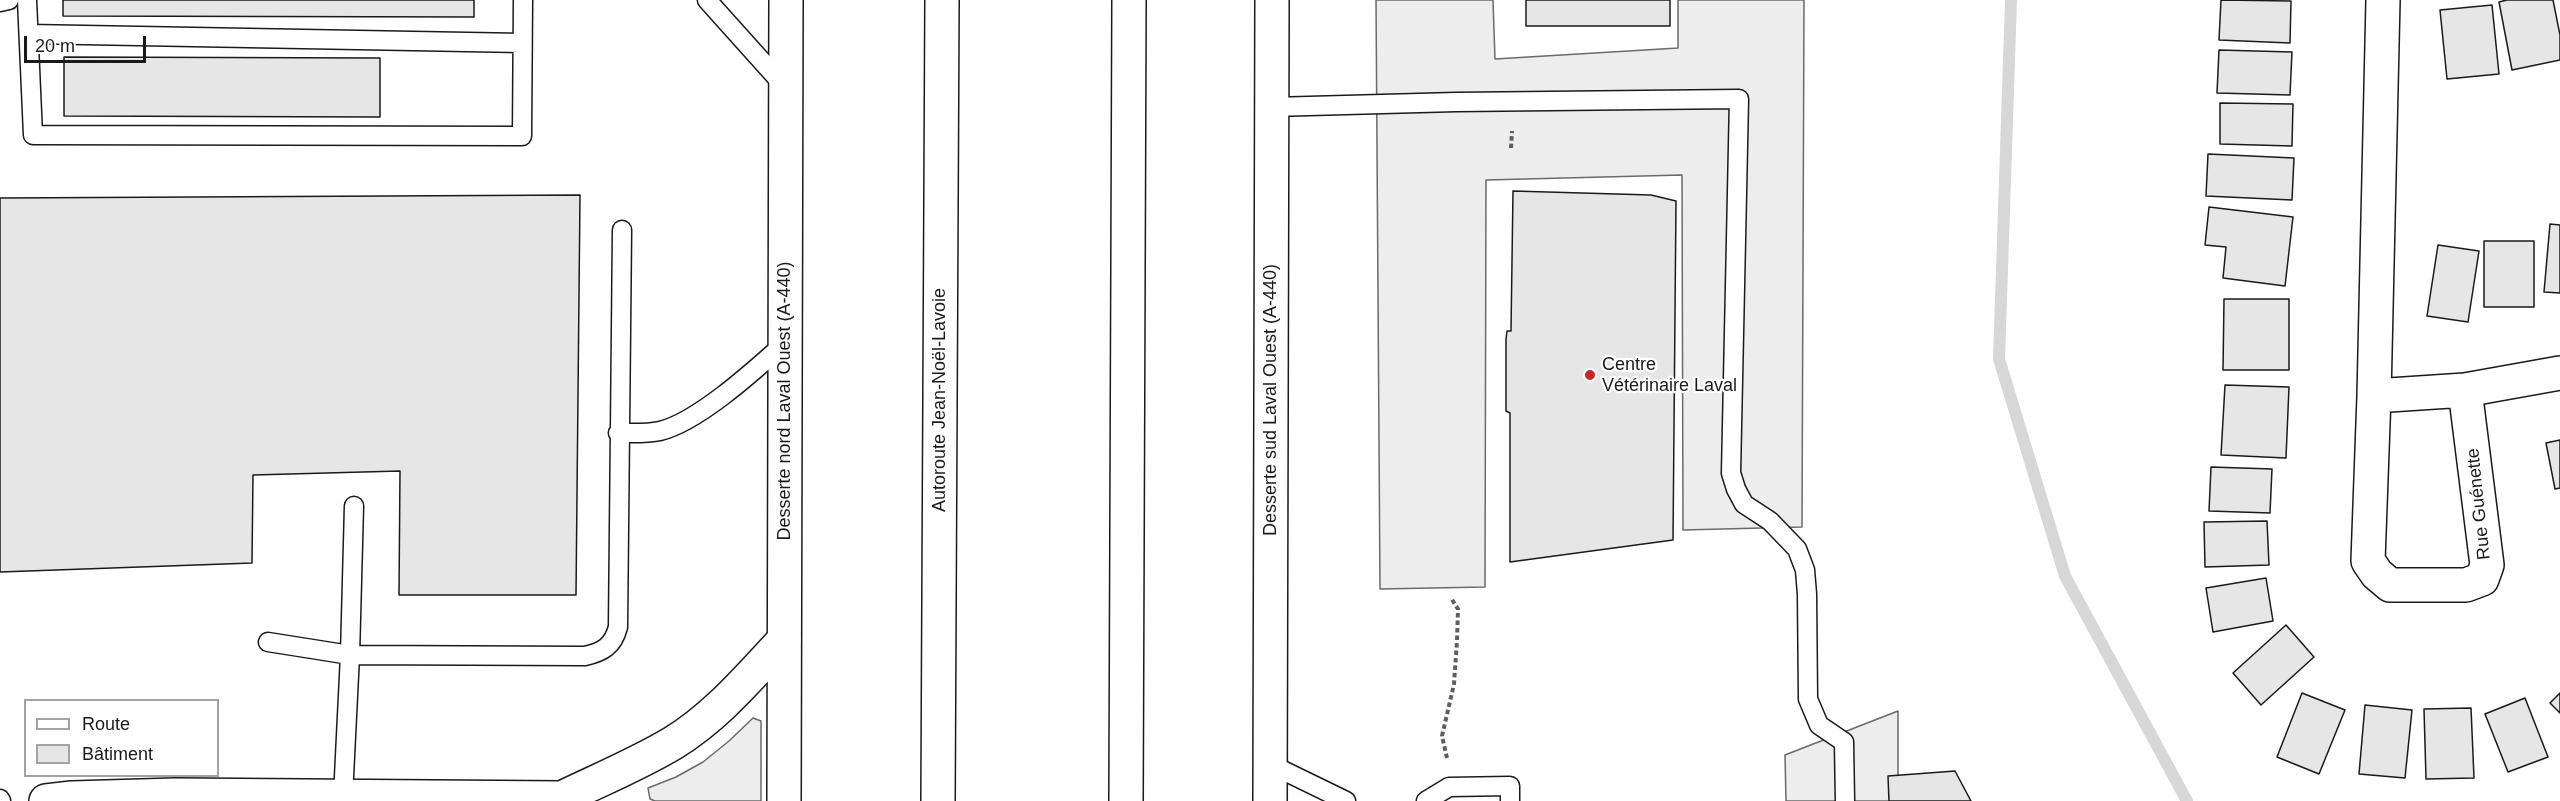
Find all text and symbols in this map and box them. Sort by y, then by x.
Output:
scale bar [27,24,148,62]
text: 20 m [35,36,75,56]
street label: Desserte nord Laval Ouest (A-440) [774,261,796,541]
street label: Desserte sud Laval Ouest (A-440) [1260,264,1282,536]
street label: Autoroute Jean-Noël-Lavoie [929,288,951,512]
place label: Centre Vétérinaire Laval [1602,354,1737,397]
marker: Centre Vétérinaire Laval [1583,368,1597,382]
street label: Rue Guénette [2462,447,2496,561]
legend [24,699,219,777]
text: Route [82,714,130,734]
text: Bâtiment [82,744,153,764]

